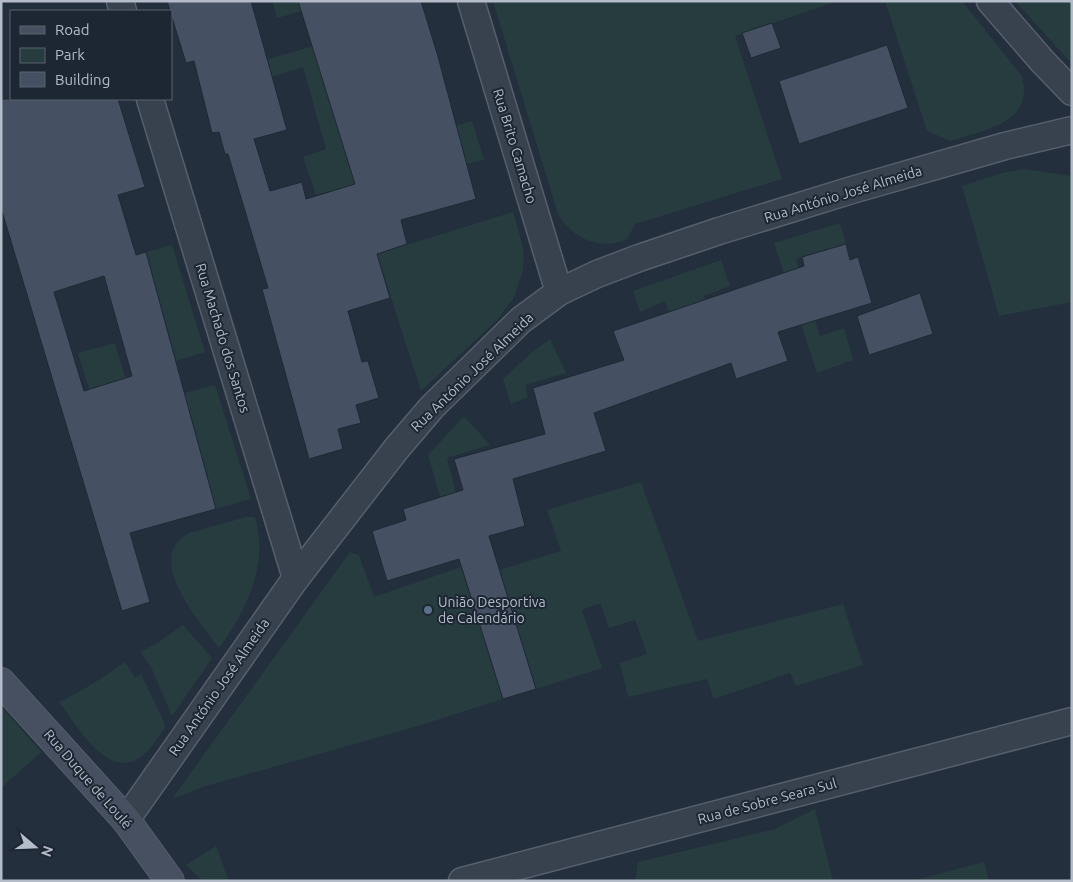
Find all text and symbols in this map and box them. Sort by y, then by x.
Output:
legend [10,10,172,100]
text: Road [55,21,90,38]
text: Park [55,46,85,63]
text: Building [55,71,110,88]
street label: Rua Brito Camacho [490,87,540,205]
street label: Rua António José Almeida [762,162,924,226]
street label: Rua Machado dos Santos [193,261,253,415]
street label: Rua António José Almeida [407,309,537,435]
place label: União Desportiva de Calendário [438,594,546,626]
marker: União Desportiva de Calendário [422,604,434,616]
street label: Rua António José Almeida [165,615,273,759]
street label: Rua Duque de Loulé [41,726,135,832]
street label: Rua de Sobre Seara Sul [696,775,839,827]
north arrow [10,822,60,872]
text: N [38,844,57,859]

